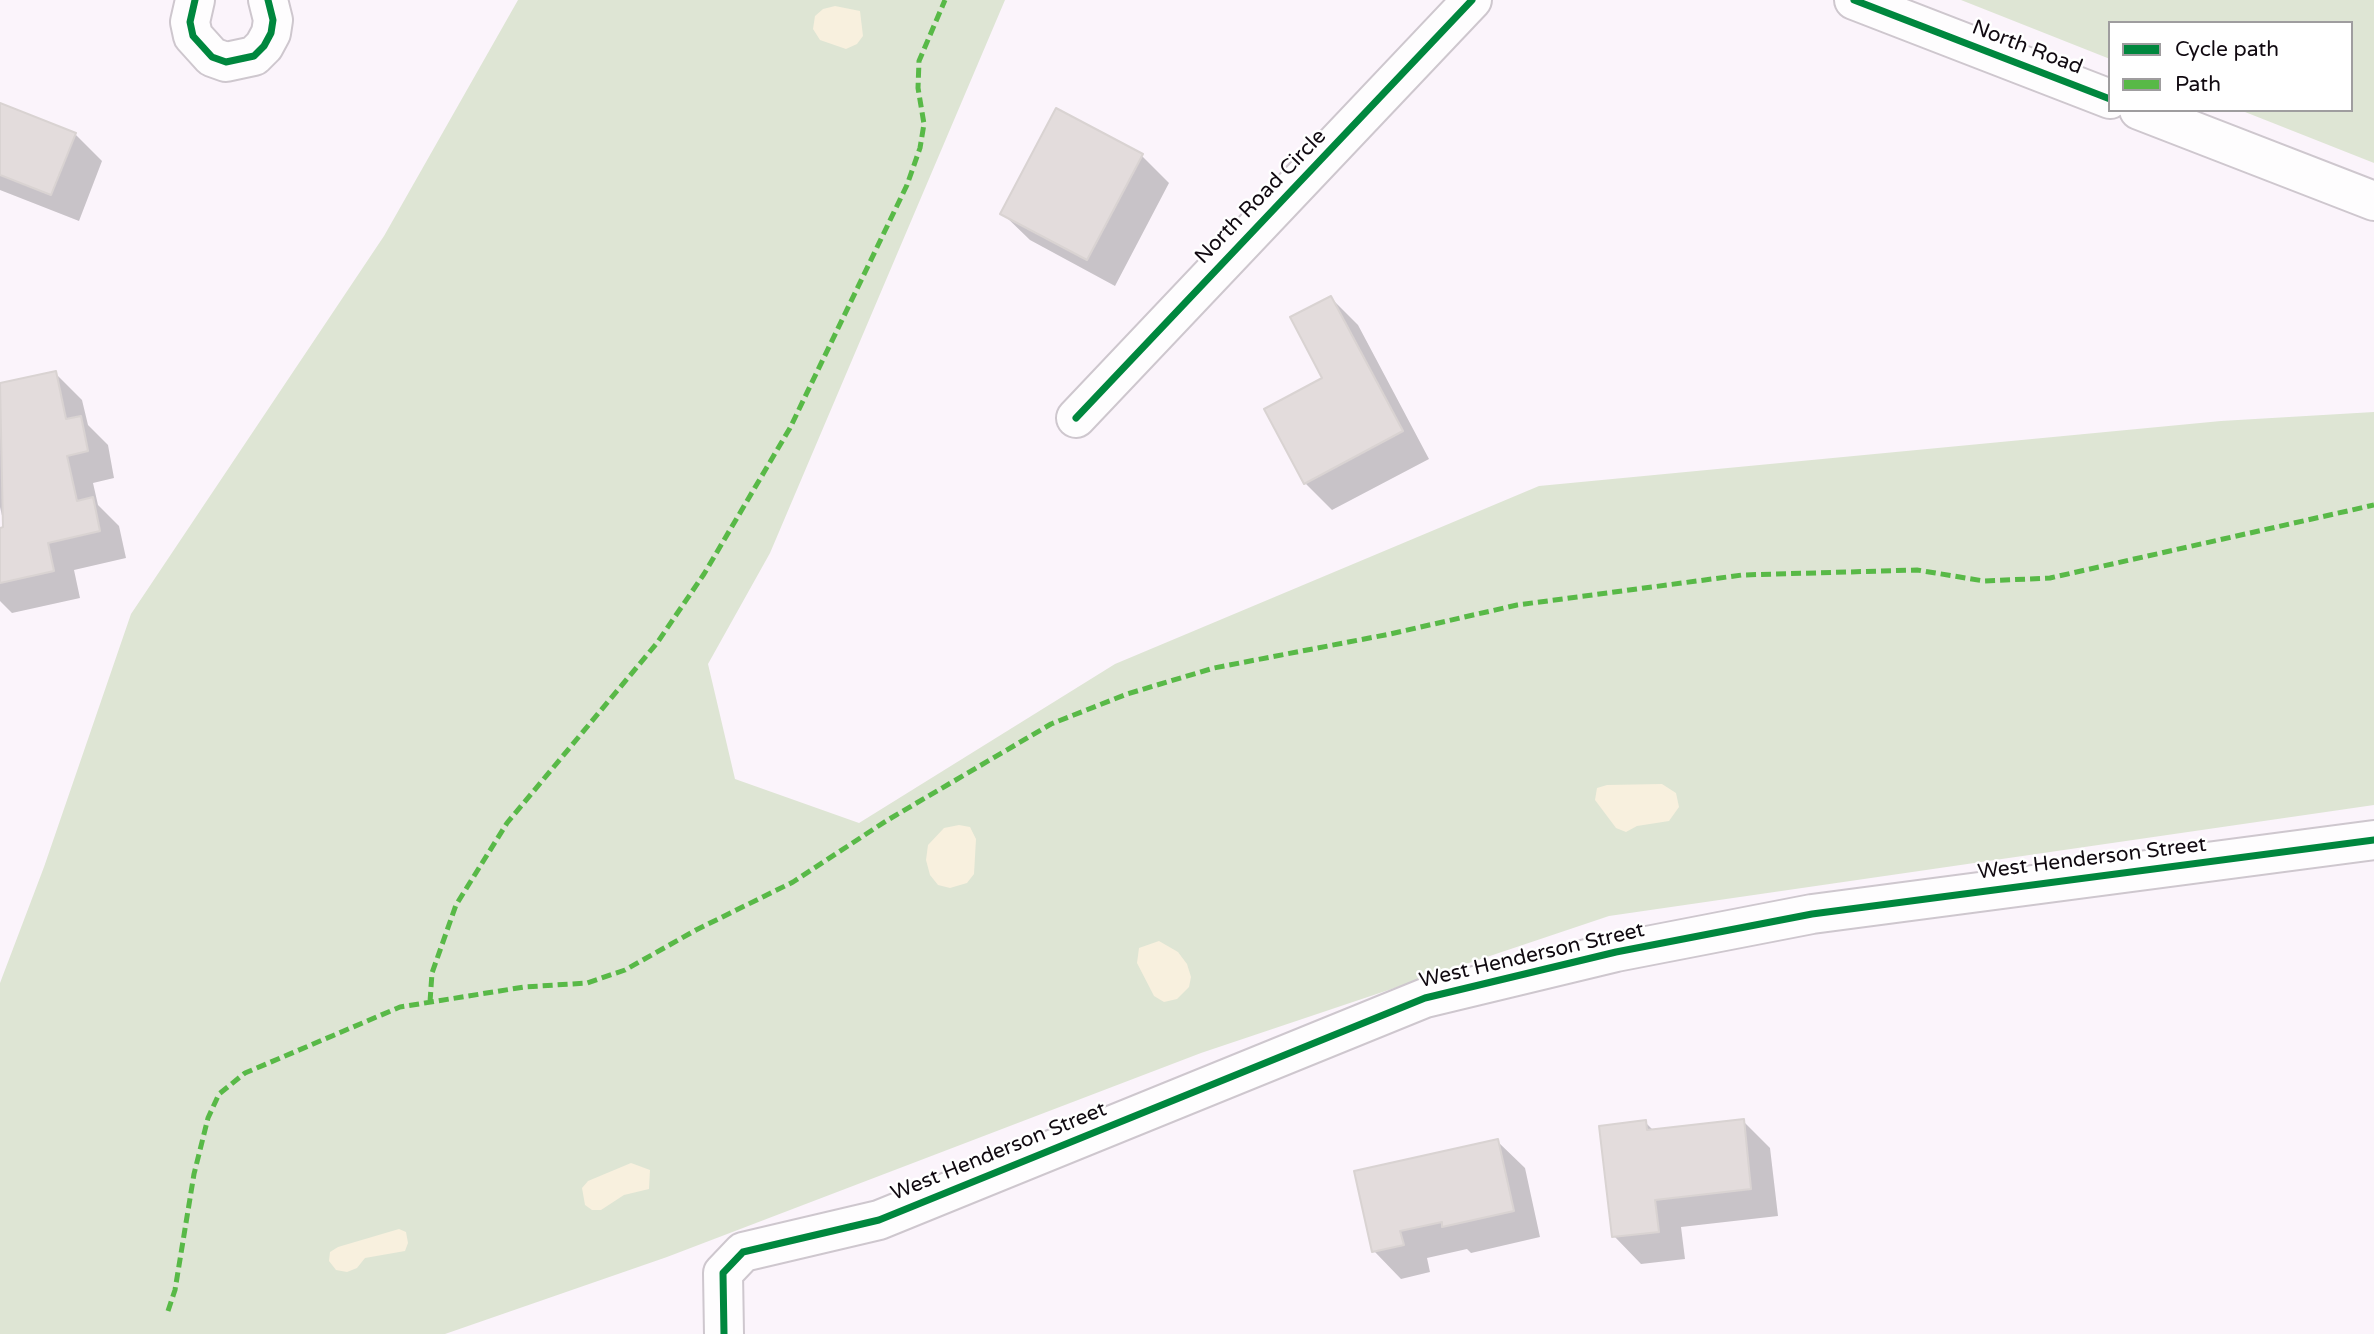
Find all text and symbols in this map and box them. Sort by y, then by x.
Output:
street label: North Road [1968,15,2086,81]
legend [2108,21,2353,112]
text: Cycle path [2175,37,2279,62]
text: Path [2175,72,2221,97]
street label: North Road Circle [1190,124,1332,270]
street label: West Henderson Street [1976,832,2208,886]
street label: West Henderson Street [1417,918,1647,994]
street label: West Henderson Street [888,1097,1110,1207]

